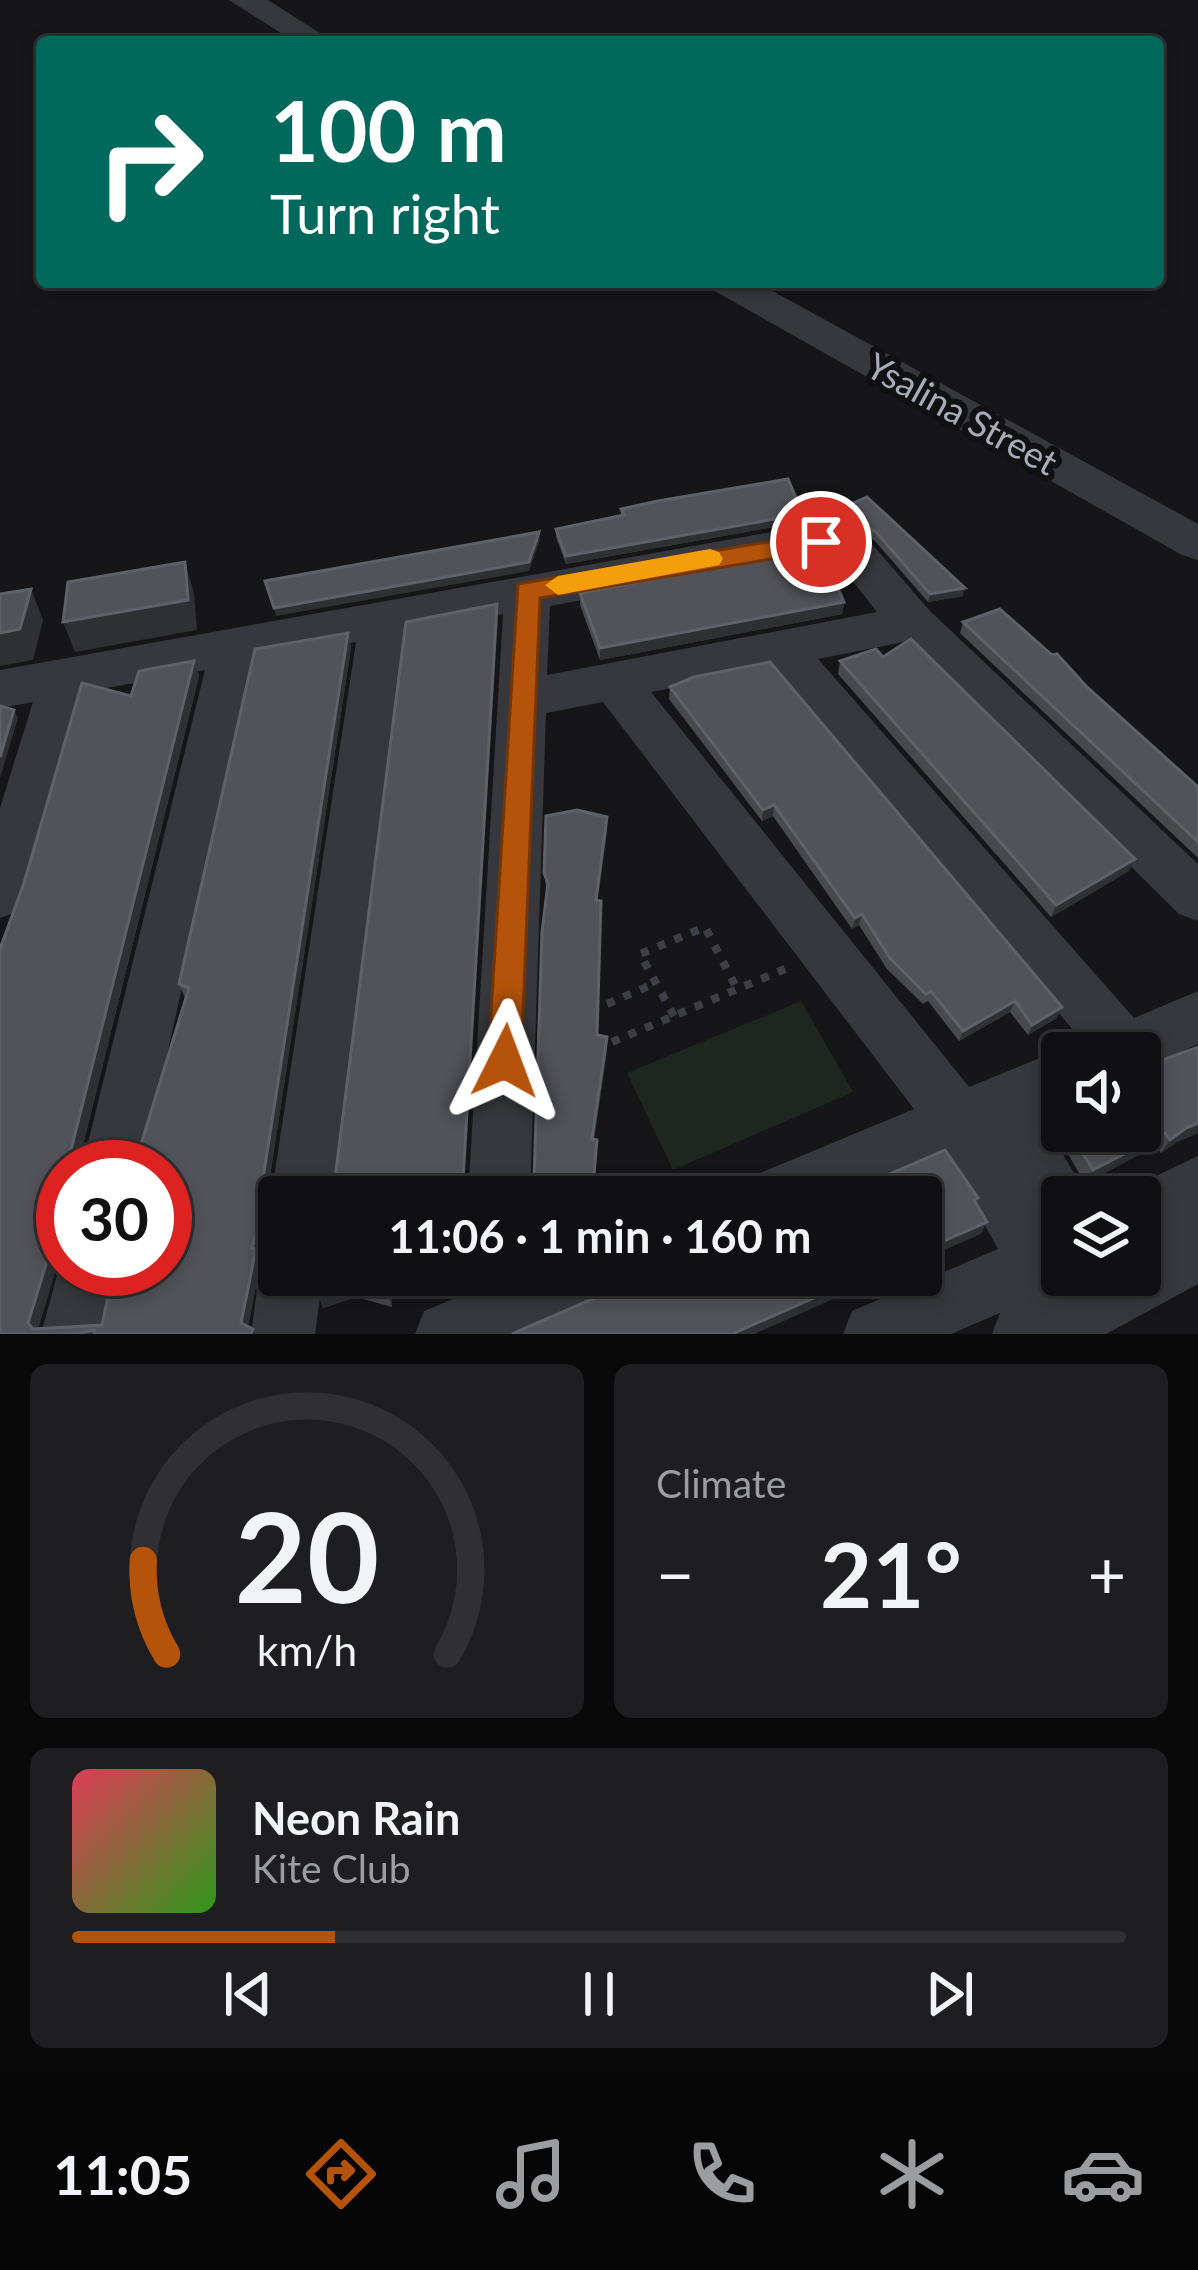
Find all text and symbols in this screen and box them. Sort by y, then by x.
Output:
text: 100 m [270,79,507,180]
icon: right [72,84,228,240]
text: Turn right [270,181,500,246]
street label: Ysalina Street [859,343,1066,484]
pin [770,491,872,593]
icon: arrive [788,509,854,575]
position arrow [442,998,568,1124]
map controls [1041,1032,1161,1296]
button: sound [1041,1032,1161,1152]
speed limit sign: 30 [36,1140,192,1296]
button: layers [1041,1176,1161,1296]
text: 11:06 · 1 min · 160 m [389,1209,811,1263]
text: Climate [656,1460,786,1506]
text: 20 [235,1480,379,1630]
text: 21° [820,1519,962,1627]
text: − [656,1534,694,1613]
text: + [1088,1534,1126,1613]
text: km/h [257,1624,357,1675]
text: Neon Rain [252,1791,460,1845]
text: Kite Club [252,1845,411,1891]
icon: previous [215,1961,281,2027]
icon: pause [566,1961,632,2027]
icon: next [917,1961,983,2027]
icon: directions [299,2132,383,2216]
icon: music [489,2132,573,2216]
icon: phone [680,2132,764,2216]
icon: climate [870,2132,954,2216]
icon: car [1061,2132,1145,2216]
text: 11:05 [53,2142,192,2207]

